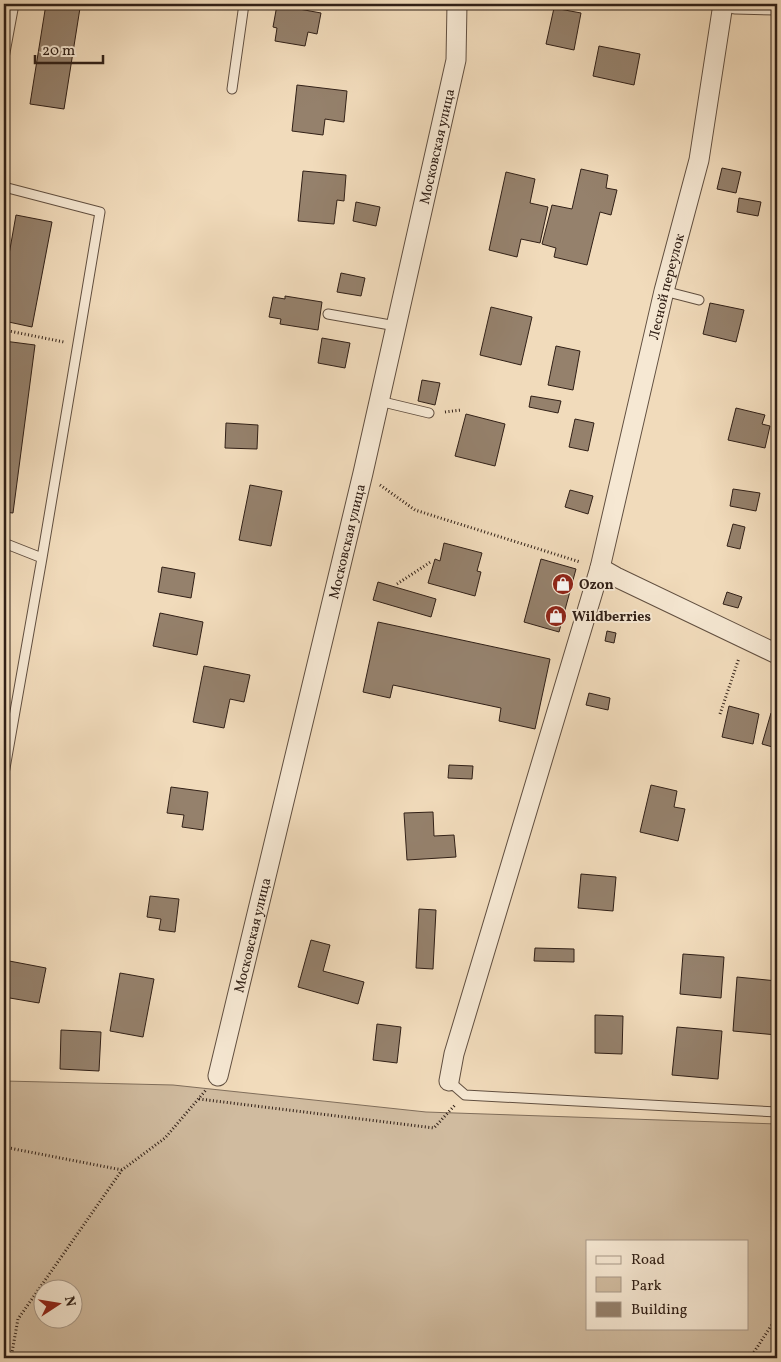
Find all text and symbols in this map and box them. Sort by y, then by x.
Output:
scale bar [35,32,102,64]
text: 20 m [42,41,75,62]
street label: Московская улица [416,87,460,206]
street label: Лесной переулок [645,231,690,342]
street label: Московская улица [325,482,371,601]
shop icon: Ozon [551,572,575,596]
place label: Ozon [579,576,614,595]
shop icon: Wildberries [544,604,568,628]
place label: Wildberries [572,608,651,627]
street label: Московская улица [230,876,276,995]
legend [586,1240,748,1330]
text: Road [631,1250,665,1271]
text: Park [631,1276,662,1297]
north arrow [32,1280,82,1330]
text: N [59,1295,80,1309]
text: Building [631,1300,688,1321]

